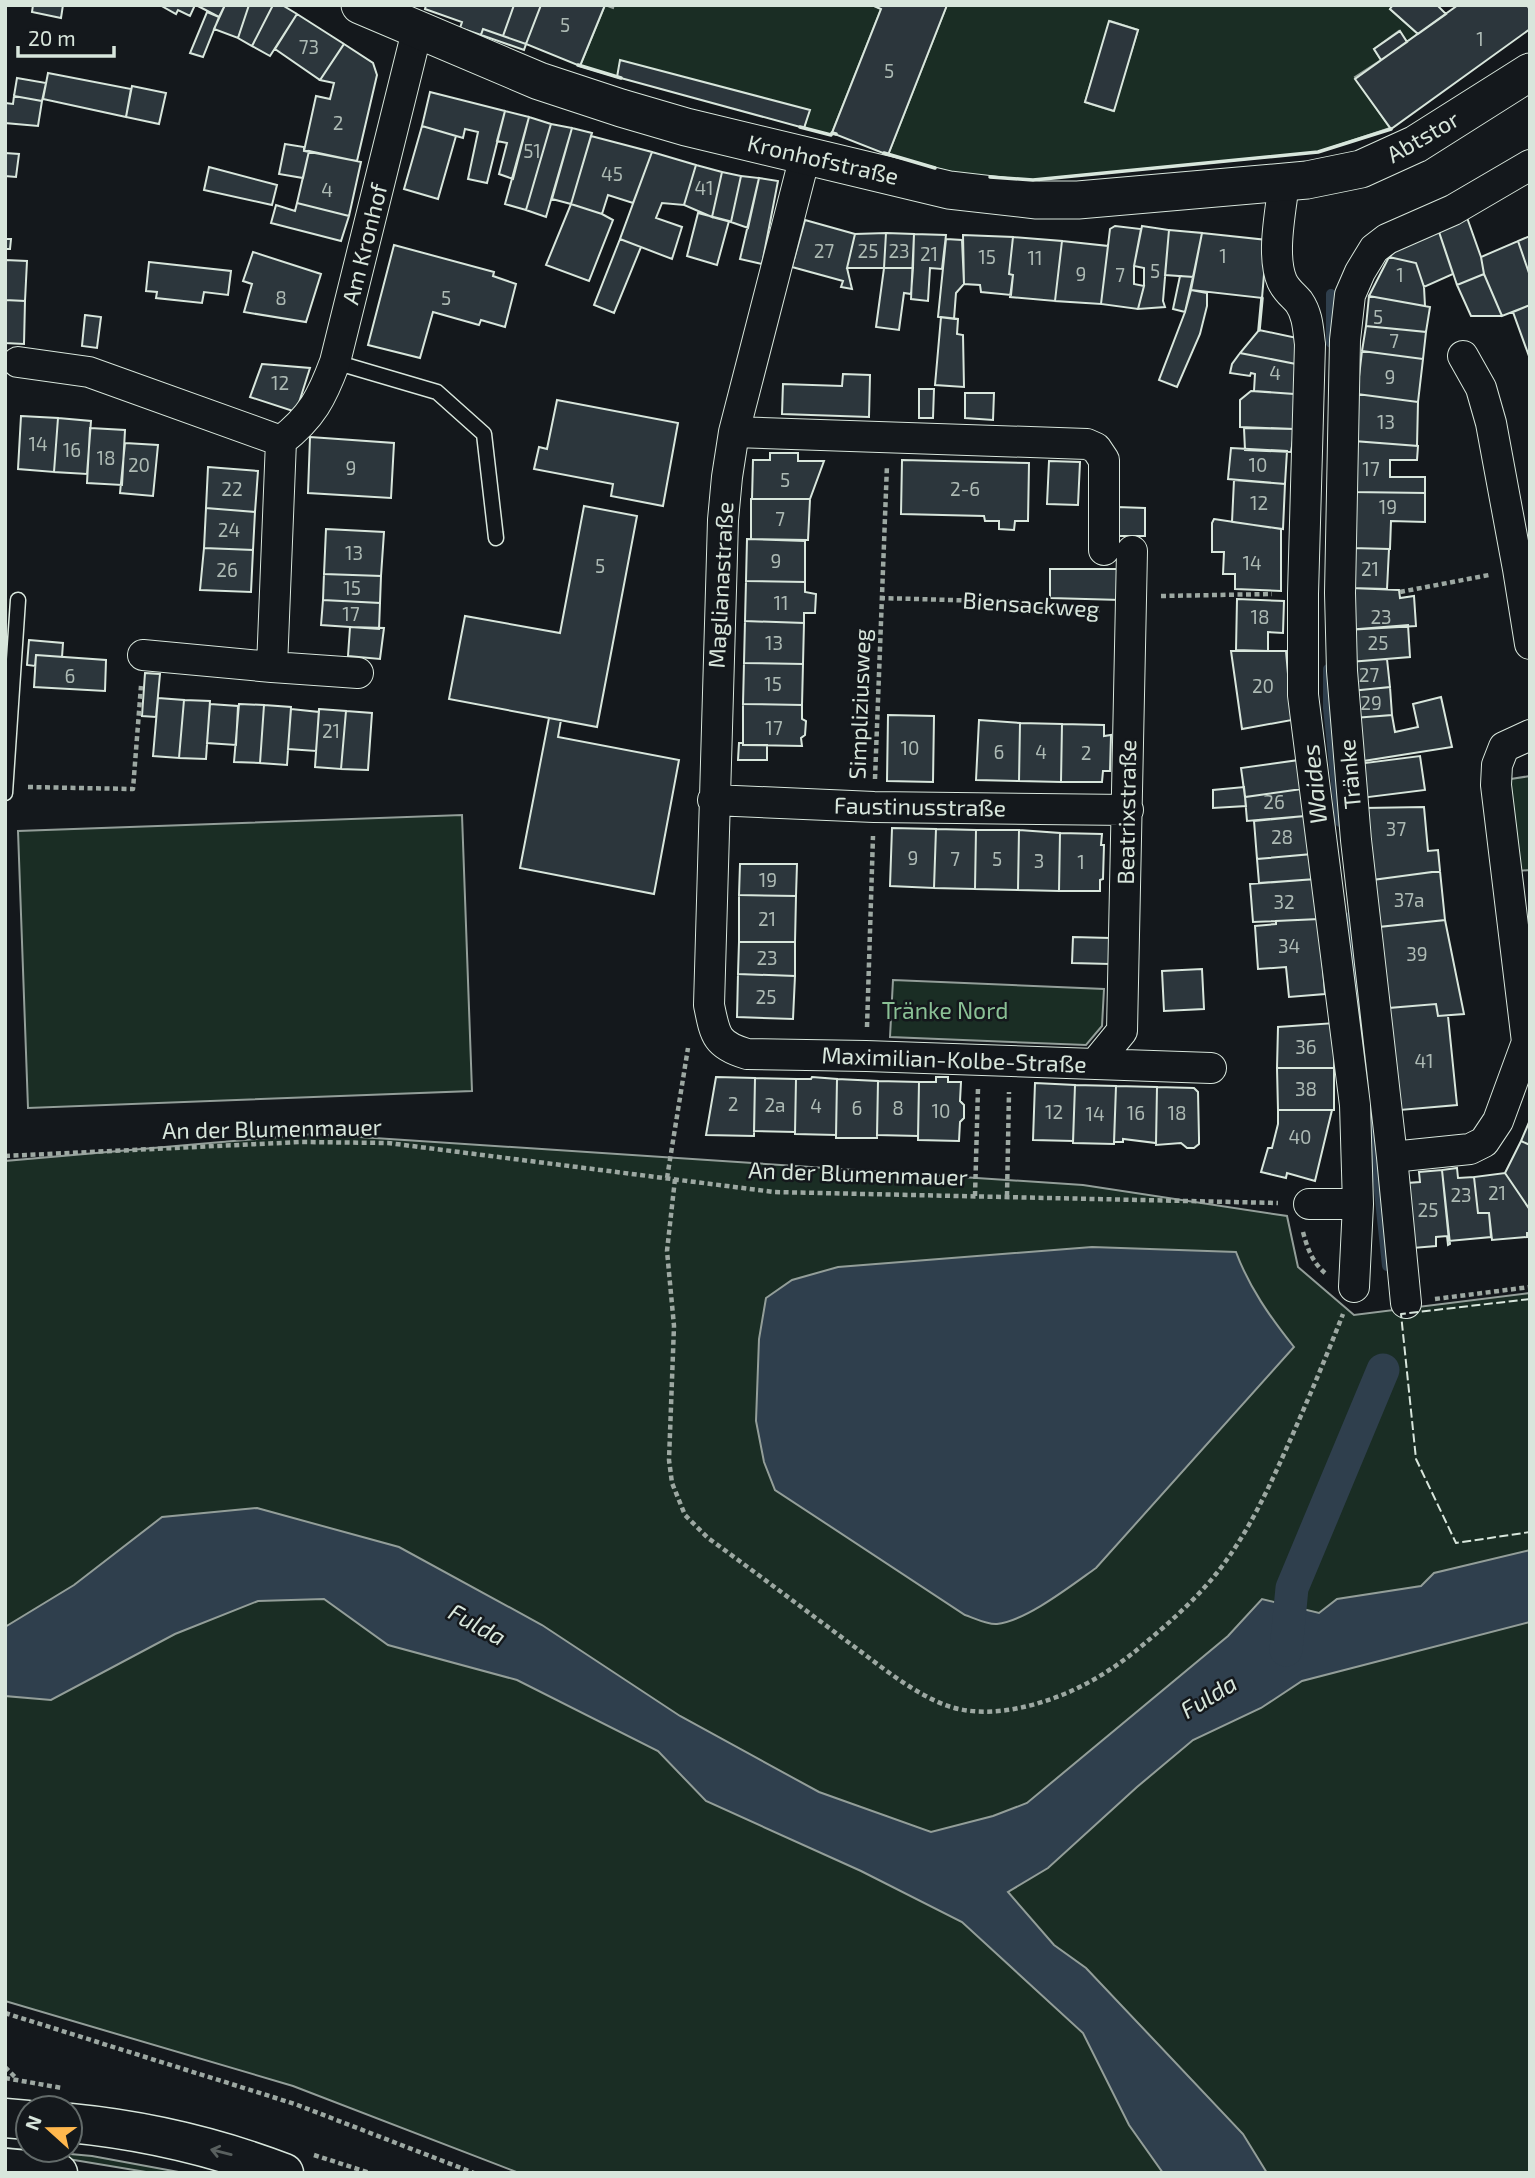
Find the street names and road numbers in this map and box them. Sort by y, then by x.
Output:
street label: Abtstor [1381,104,1464,168]
street label: Kronhofstraße [745,128,902,190]
street label: Am Kronhof [335,179,393,307]
street label: Maglianastraße [702,501,738,669]
street label: Biensackweg [962,585,1101,623]
street label: Simpliziusweg [842,628,876,780]
street label: Tränke [1332,738,1366,810]
street label: Beatrixstraße [1111,739,1141,885]
street label: Faustinusstraße [834,791,1006,821]
street label: Maximilian-Kolbe-Straße [821,1040,1087,1078]
street label: An der Blumenmauer [162,1112,382,1144]
street label: An der Blumenmauer [748,1155,968,1191]

